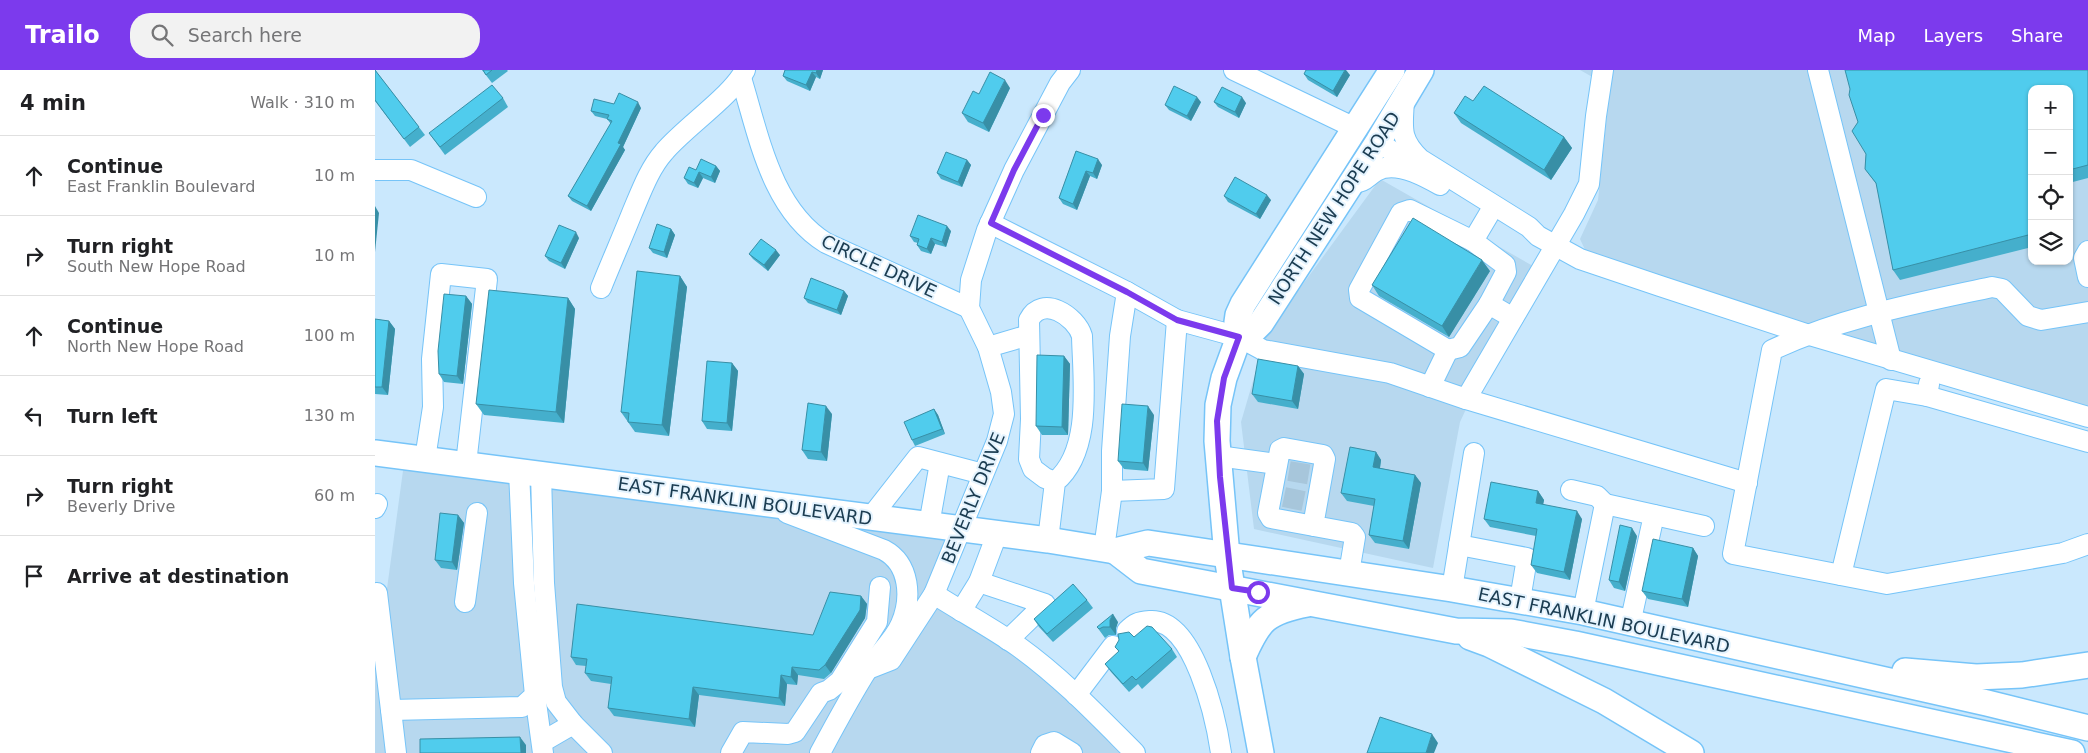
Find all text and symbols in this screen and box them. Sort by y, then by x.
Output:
search box [130,13,480,58]
text: Trailo [25,21,100,49]
icon: search [148,21,176,49]
text: Search here [188,24,302,46]
text: Map [1857,25,1895,46]
text: Layers [1923,25,1983,46]
text: Share [2011,25,2063,46]
map controls [2028,85,2073,265]
button: + [2028,85,2073,130]
text: 4 min [20,91,86,115]
text: Walk · 310 m [250,93,355,112]
route end [1032,104,1055,127]
street label: NORTH NEW HOPE ROAD [1264,108,1404,308]
button: − [2028,130,2073,175]
text: Continue [67,155,163,177]
icon: ahead [20,162,48,190]
text: 10 m [314,166,355,185]
button: locate [2028,175,2073,220]
text: East Franklin Boulevard [67,177,255,196]
button: layers [2028,220,2073,265]
street label: CIRCLE DRIVE [818,230,940,302]
text: Turn right [67,235,173,257]
icon: right [20,242,48,270]
text: 10 m [314,246,355,265]
text: South New Hope Road [67,257,246,276]
text: Continue [67,315,163,337]
icon: ahead [20,322,48,350]
text: 100 m [304,326,355,345]
text: North New Hope Road [67,337,244,356]
icon: left [20,402,48,430]
text: Turn left [67,405,158,427]
text: 130 m [304,406,355,425]
street label: BEVERLY DRIVE [937,429,1009,567]
street label: EAST FRANKLIN BOULEVARD [616,473,874,529]
text: Turn right [67,475,173,497]
icon: right [20,482,48,510]
text: 60 m [314,486,355,505]
text: Beverly Drive [67,497,175,516]
icon: arrive [20,562,48,590]
text: Arrive at destination [67,565,289,587]
route start [1247,581,1270,604]
street label: EAST FRANKLIN BOULEVARD [1476,583,1732,657]

